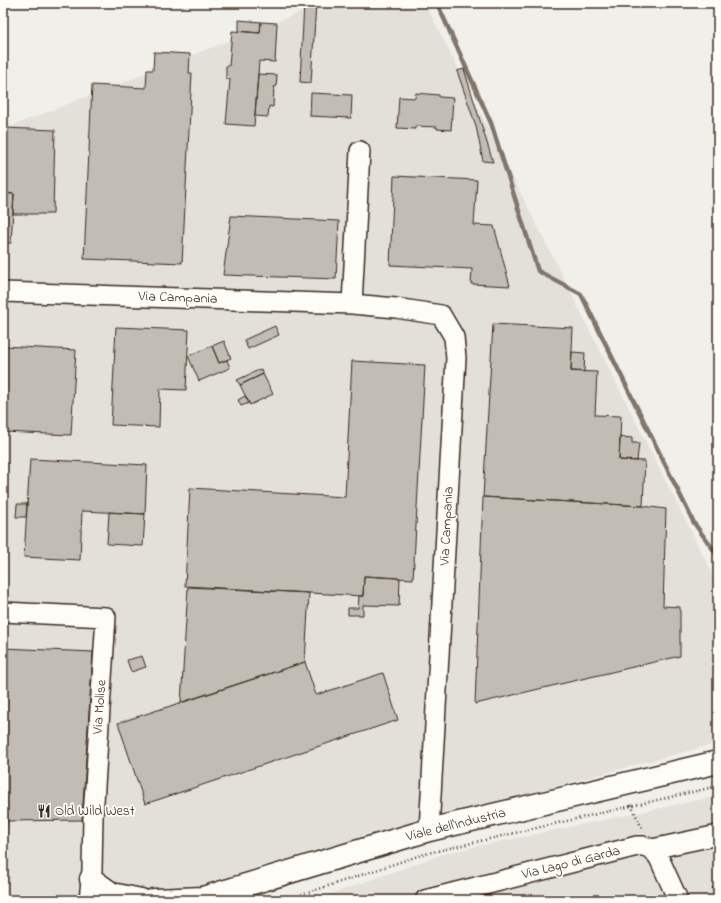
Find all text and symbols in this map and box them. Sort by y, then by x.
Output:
street label: Via Campania [137,286,218,310]
street label: Via Campania [434,486,460,567]
street label: Via Molise [88,678,112,736]
place label: Old Wild West [55,801,135,822]
street label: Viale dell'Industria [403,802,508,848]
restaurant icon: Old Wild West [36,803,52,819]
street label: Via Lago di Garda [519,841,623,887]

